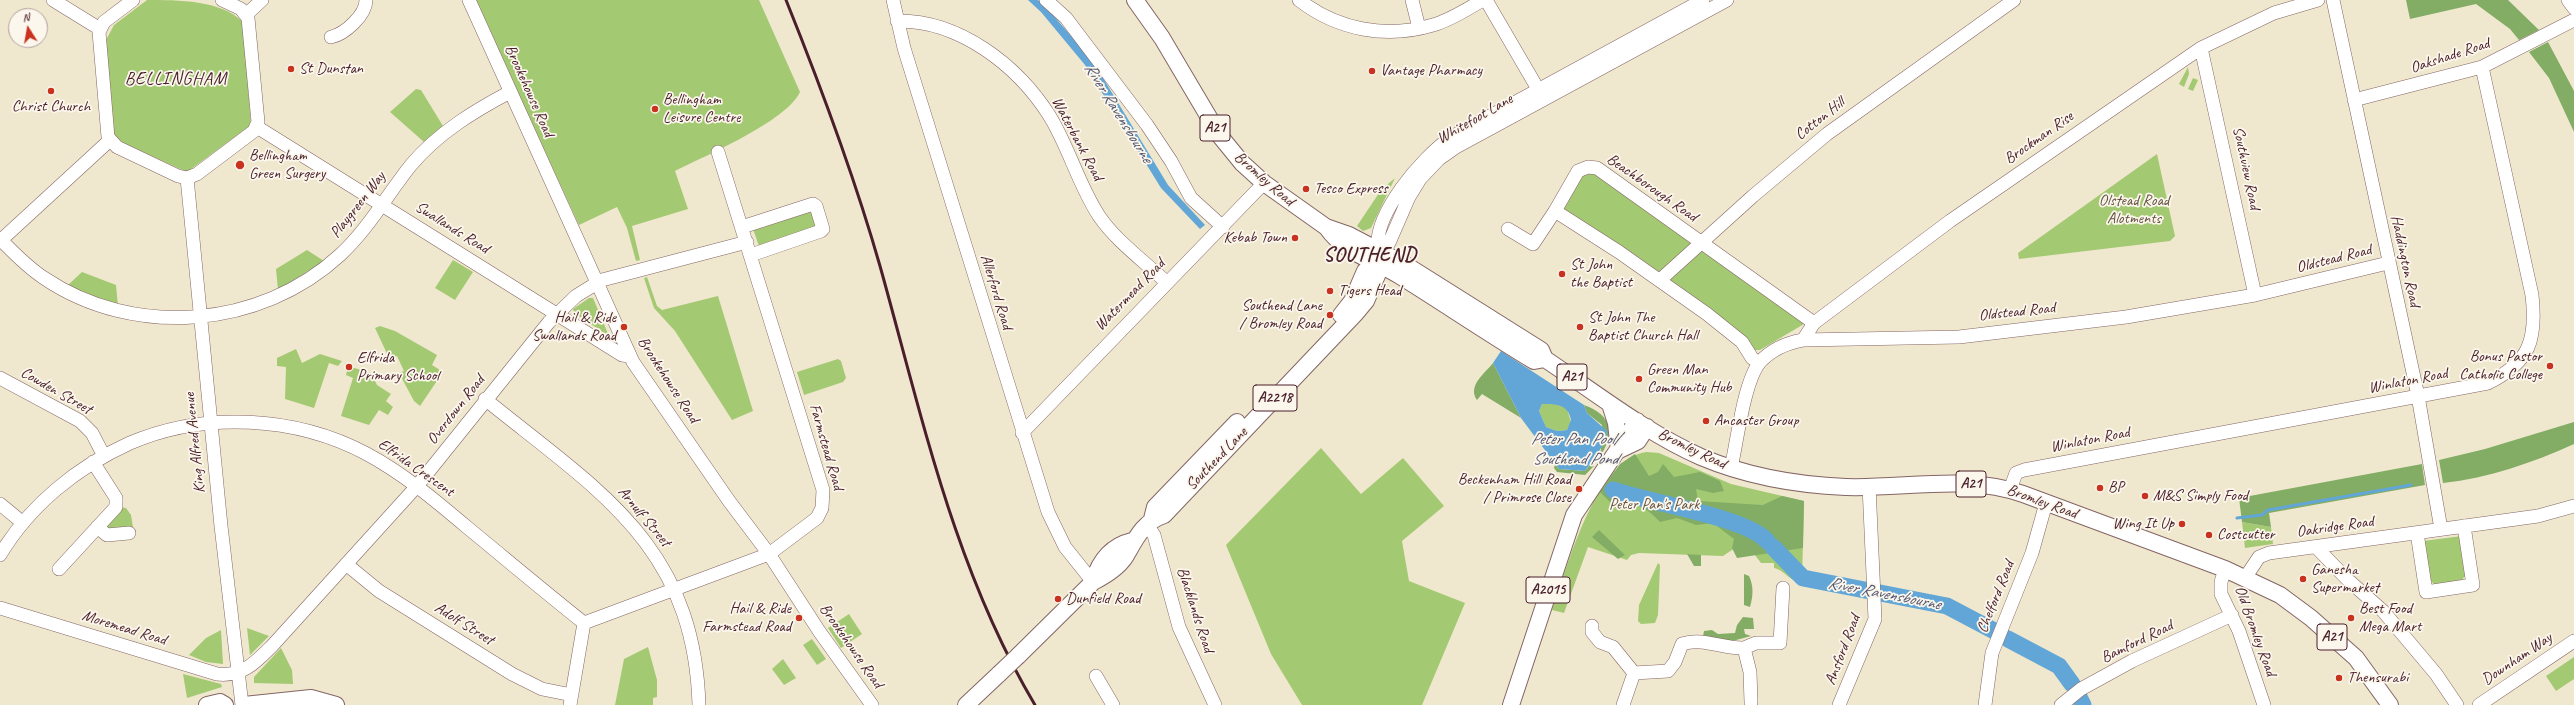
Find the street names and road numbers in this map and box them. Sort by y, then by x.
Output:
street label: Oakshade Road [2408,34,2492,78]
street label: Brookehowse Road [500,42,558,140]
street label: Whitefoot Lane [1434,90,1516,148]
street label: Waterbank Road [1047,94,1107,184]
street label: Cotton Hill [1791,94,1849,144]
street label: Brockman Rise [2001,107,2077,169]
road number: A21 [1200,115,1230,141]
street label: Southview Road [2228,125,2264,211]
street label: Bromley Road [1230,148,1298,210]
street label: Beachborough Road [1603,150,1701,226]
street label: Playgreen Way [326,168,390,242]
street label: Swallands Road [411,198,493,258]
street label: Haddington Road [2386,213,2424,309]
street label: Oldstead Road [2295,240,2373,278]
street label: Allerford Road [976,252,1016,332]
street label: Watermead Road [1091,255,1169,335]
street label: Oldstead Road [1978,298,2056,326]
street label: Brookehowse Road [633,333,703,427]
street label: Cowden Street [17,363,95,419]
road number: A21 [1557,364,1587,390]
street label: Winlaton Road [2367,364,2449,398]
street label: Overdown Road [423,371,489,449]
road number: A2218 [1253,385,1297,411]
street label: King Alfred Avenue [180,392,210,494]
street label: Farmstead Road [805,402,847,492]
street label: Southend Lane [1182,423,1252,495]
street label: Winlaton Road [2049,423,2131,457]
street label: Bromley Road [1655,424,1729,474]
street label: Elfrida Crescent [374,435,458,501]
road number: A21 [1956,471,1986,497]
street label: Bromley Road [2004,480,2080,524]
street label: Arnulf Street [613,483,675,551]
street label: Oakridge Road [2295,512,2375,542]
street label: Chelford Road [1973,558,2019,636]
street label: Blacklands Road [1172,565,1218,655]
road number: A2015 [1526,577,1570,603]
street label: Old Bromley Road [2230,583,2280,679]
street label: Adolf Street [431,598,497,650]
street label: Brookehowse Road [815,600,887,692]
street label: Moremead Road [80,606,168,650]
street label: Ansford Road [1821,612,1865,688]
street label: Bamford Road [2098,616,2176,668]
road number: A21 [2317,624,2347,650]
street label: Downham Way [2478,629,2556,689]

